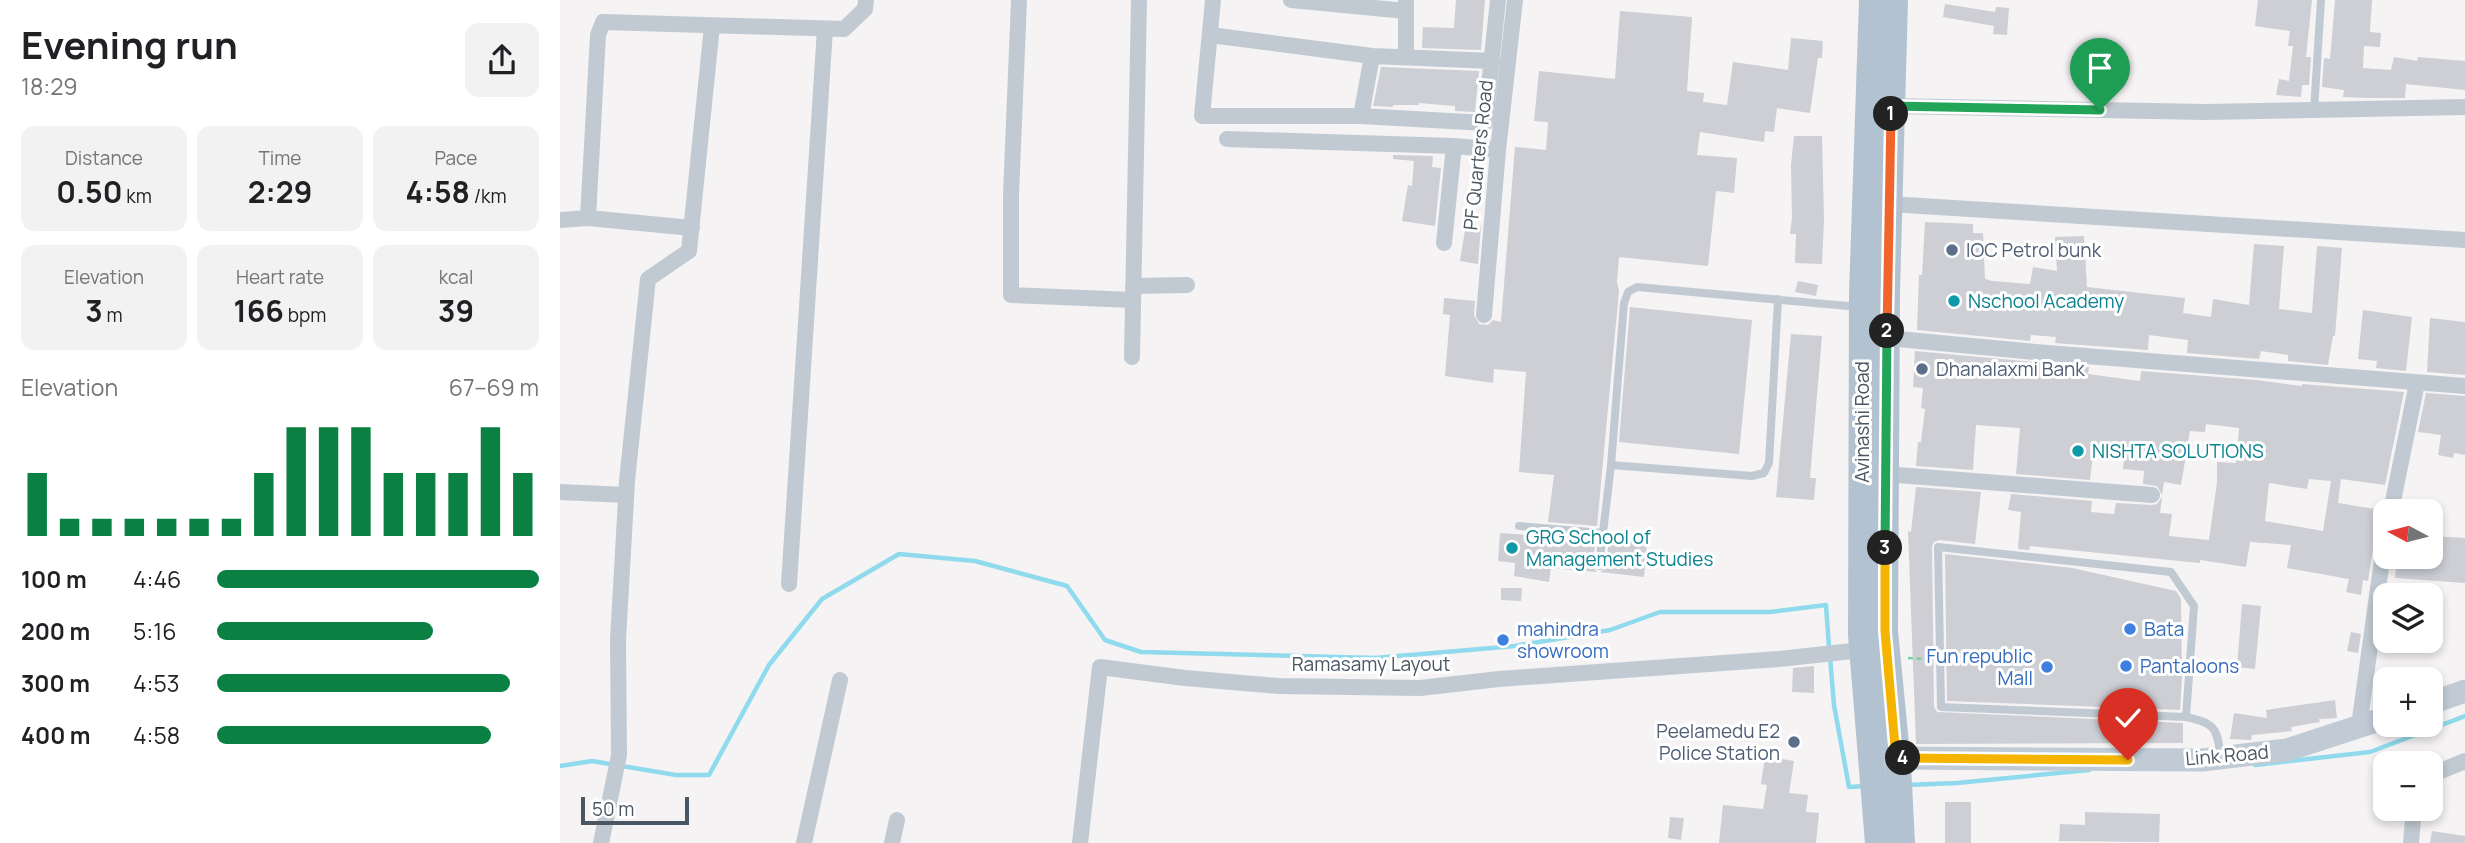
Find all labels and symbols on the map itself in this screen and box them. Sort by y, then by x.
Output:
pin [2070,38,2130,110]
street label: PF Quarters Road [1457,79,1499,231]
pin: 1 [1874,96,1908,132]
place label: IOC Petrol bunk [1966,237,2102,263]
marker: IOC Petrol bunk [1944,242,1960,258]
place label: Nschool Academy [1968,288,2124,314]
marker: Nschool Academy [1946,293,1962,309]
pin: 2 [1870,314,1904,348]
place label: Dhanalaxmi Bank [1936,356,2085,382]
street label: Avinashi Road [1849,361,1875,483]
marker: Dhanalaxmi Bank [1914,361,1930,377]
place label: NISHTA SOLUTIONS [2092,438,2264,464]
marker: NISHTA SOLUTIONS [2070,443,2086,459]
north arrow [2373,499,2443,569]
place label: GRG School of Management Studies [1526,524,1713,572]
pin: 3 [1868,530,1902,566]
marker: GRG School of Management Studies [1504,540,1520,556]
place label: mahindra showroom [1517,616,1609,664]
place label: Bata [2144,616,2184,642]
marker: Bata [2122,621,2138,637]
marker: mahindra showroom [1495,632,1511,648]
place label: Fun republic Mall [1926,643,2033,691]
street label: Ramasamy Layout [1292,651,1450,677]
place label: Pantaloons [2140,653,2239,679]
marker: Pantaloons [2118,658,2134,674]
marker: Fun republic Mall [2039,659,2055,675]
pin [2098,688,2158,760]
place label: Peelamedu E2 Police Station [1656,718,1780,766]
marker: Peelamedu E2 Police Station [1786,734,1802,750]
street label: Link Road [2184,738,2270,772]
pin: 4 [1886,740,1920,776]
scale bar [581,794,690,826]

